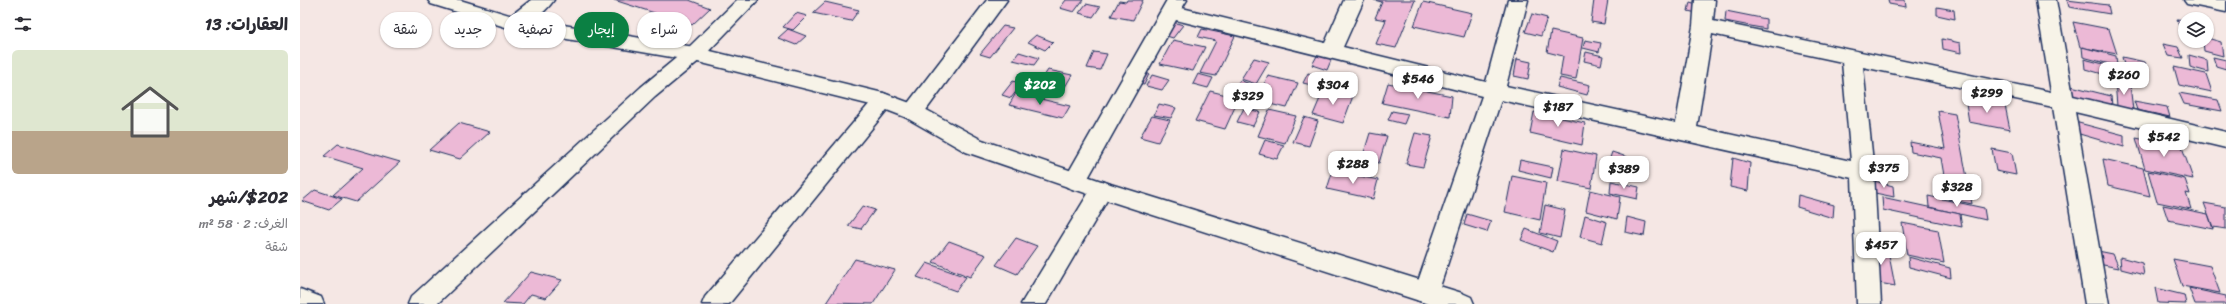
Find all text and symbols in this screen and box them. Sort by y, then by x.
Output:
text: العقارات: 13 [205,9,288,39]
chip: شقة [380,12,432,48]
chip: جديد [440,12,496,48]
chip: تصفية [504,12,566,48]
chip: إيجار [574,12,629,48]
chip: شراء [637,12,692,48]
map controls [2178,12,2214,48]
button: layers [2178,12,2214,48]
icon: filters [12,13,34,35]
pin: $260 [2100,62,2148,96]
text: $260 [2108,63,2140,86]
pin: $546 [1394,66,1442,100]
text: $546 [1402,67,1434,90]
pin: $202 [1016,72,1064,106]
pin: $304 [1309,72,1357,106]
text: $202 [1024,73,1056,96]
text: $304 [1317,73,1349,96]
icon: home [114,76,186,148]
pin: $299 [1963,80,2011,114]
text: $299 [1971,81,2003,104]
pin: $329 [1224,83,1272,117]
text: $329 [1232,84,1264,107]
pin: $187 [1534,94,1582,128]
text: $187 [1543,95,1573,118]
pin: $542 [2140,124,2188,158]
text: $542 [2148,125,2180,148]
pin: $288 [1329,151,1377,185]
text: $288 [1337,152,1369,175]
pin: $375 [1860,155,1908,189]
pin: $389 [1600,156,1648,190]
text: $375 [1868,156,1900,179]
text: $389 [1608,157,1640,180]
pin: $328 [1933,174,1981,208]
text: $328 [1941,175,1973,198]
text: $202/شهر [209,182,288,212]
text: الغرف: 2 · 58 m² [199,212,288,235]
pin: $457 [1857,232,1905,266]
text: $457 [1865,233,1897,256]
text: شقة [265,235,288,258]

